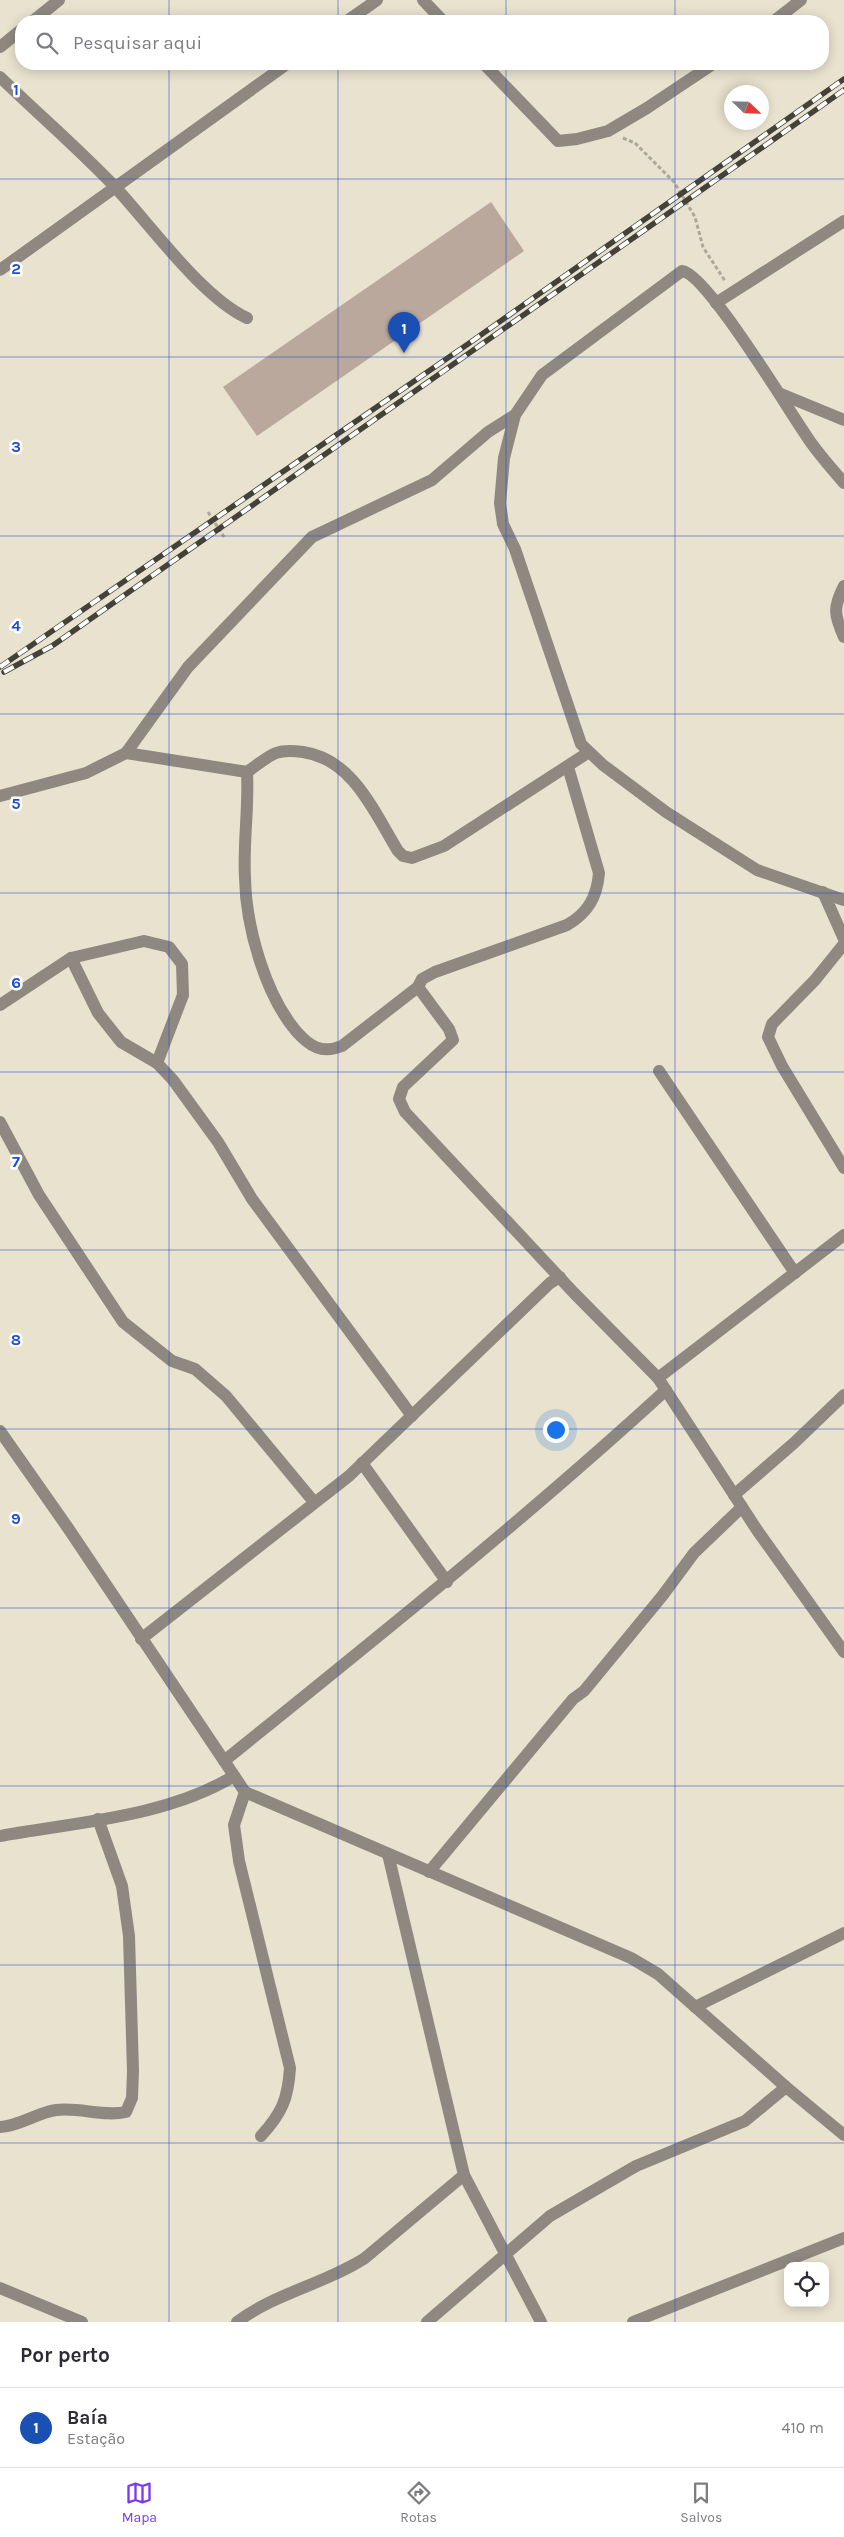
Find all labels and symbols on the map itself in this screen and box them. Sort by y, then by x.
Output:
text: 1 [13,80,19,99]
north arrow [724,85,769,130]
text: 2 [11,259,21,278]
pin: 1 [388,312,420,353]
text: 3 [11,437,21,456]
text: 4 [11,616,21,635]
text: 5 [11,794,21,813]
text: 6 [11,973,21,992]
text: 7 [12,1152,20,1171]
text: 8 [11,1330,21,1349]
your location [543,1417,569,1443]
text: 9 [11,1509,21,1528]

